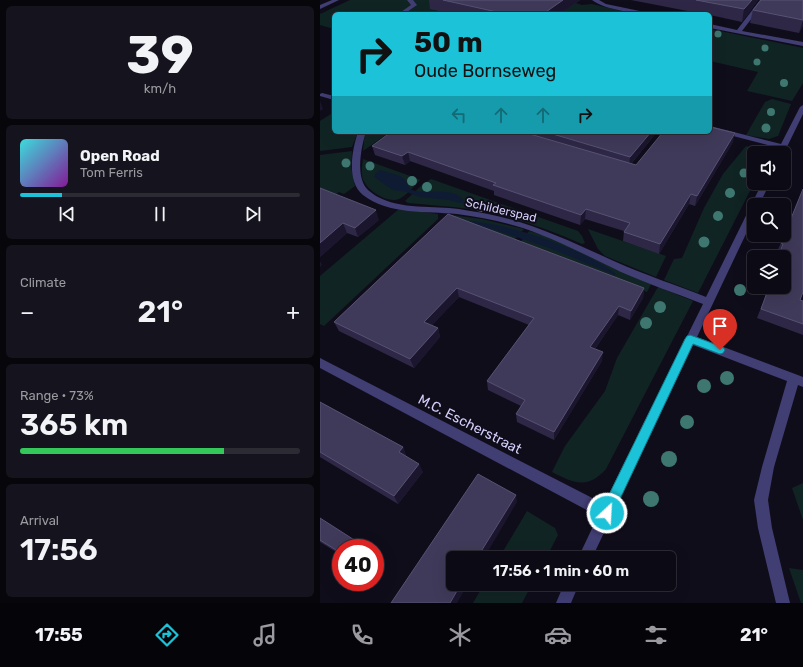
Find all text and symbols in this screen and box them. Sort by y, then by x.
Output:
text: 39 [126,24,194,86]
text: 50 m [414,26,483,59]
icon: right [348,28,400,80]
text: Oude Bornseweg [414,60,556,82]
text: km/h [144,81,176,96]
icon: left [448,104,470,126]
icon: ahead [490,104,512,126]
icon: ahead [532,104,554,126]
icon: right [574,104,596,126]
map controls [747,146,791,294]
button: sound [747,146,791,190]
text: Open Road [80,147,160,165]
text: Tom Ferris [80,165,143,180]
street label: Schilderspad [464,195,538,225]
button: search [747,198,791,242]
icon: previous [56,203,78,225]
icon: pause [149,203,171,225]
icon: next [242,203,264,225]
button: layers [747,250,791,294]
text: Climate [20,275,66,290]
text: 21° [138,294,183,330]
text: − [20,299,34,326]
text: + [286,299,300,326]
pin [703,309,737,350]
icon: arrive [709,315,731,337]
text: Range · 73% [20,388,94,403]
street label: M.C. Escherstraat [415,391,525,458]
text: 365 km [20,407,128,443]
position arrow [586,492,628,534]
text: Arrival [20,513,59,528]
text: 17:56 [20,532,98,568]
speed limit sign: 40 [332,539,384,591]
text: 17:56 · 1 min · 60 m [493,562,629,580]
icon: directions [153,621,181,649]
icon: music [251,621,279,649]
icon: phone [348,621,376,649]
icon: climate [446,621,474,649]
icon: car [544,621,572,649]
icon: filters [642,621,670,649]
text: 17:55 [35,624,83,646]
text: 21° [740,624,768,646]

